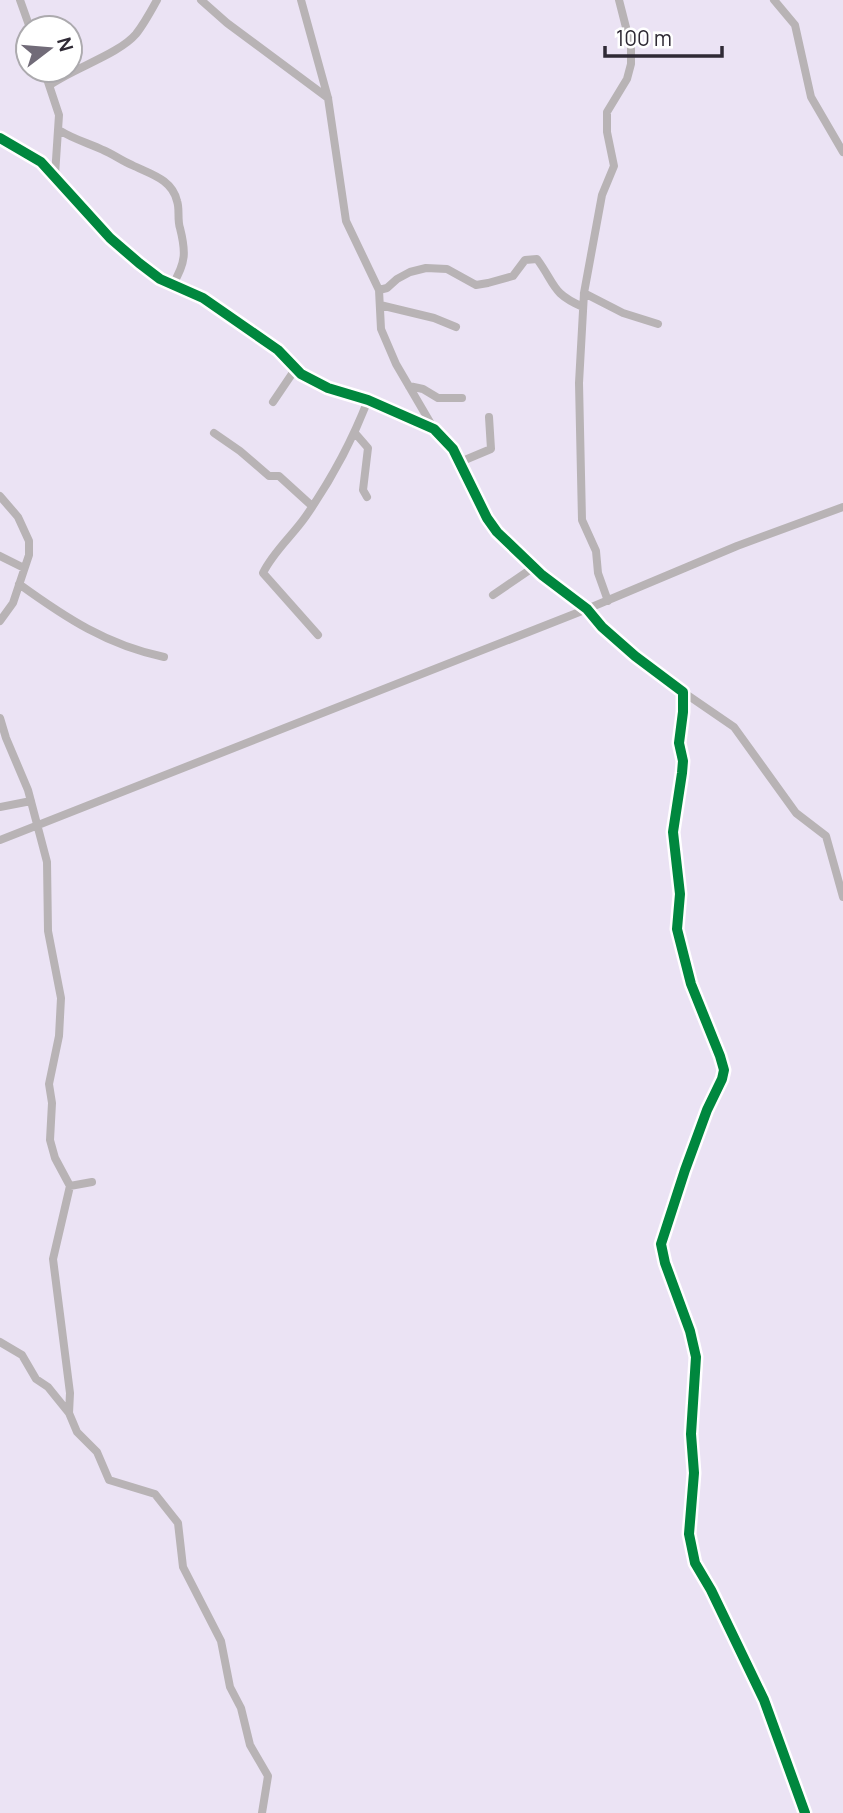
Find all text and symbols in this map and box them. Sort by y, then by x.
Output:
north arrow [14,14,84,84]
scale bar [605,14,722,58]
text: 100 m [616,24,672,52]
text: N [51,34,80,54]

